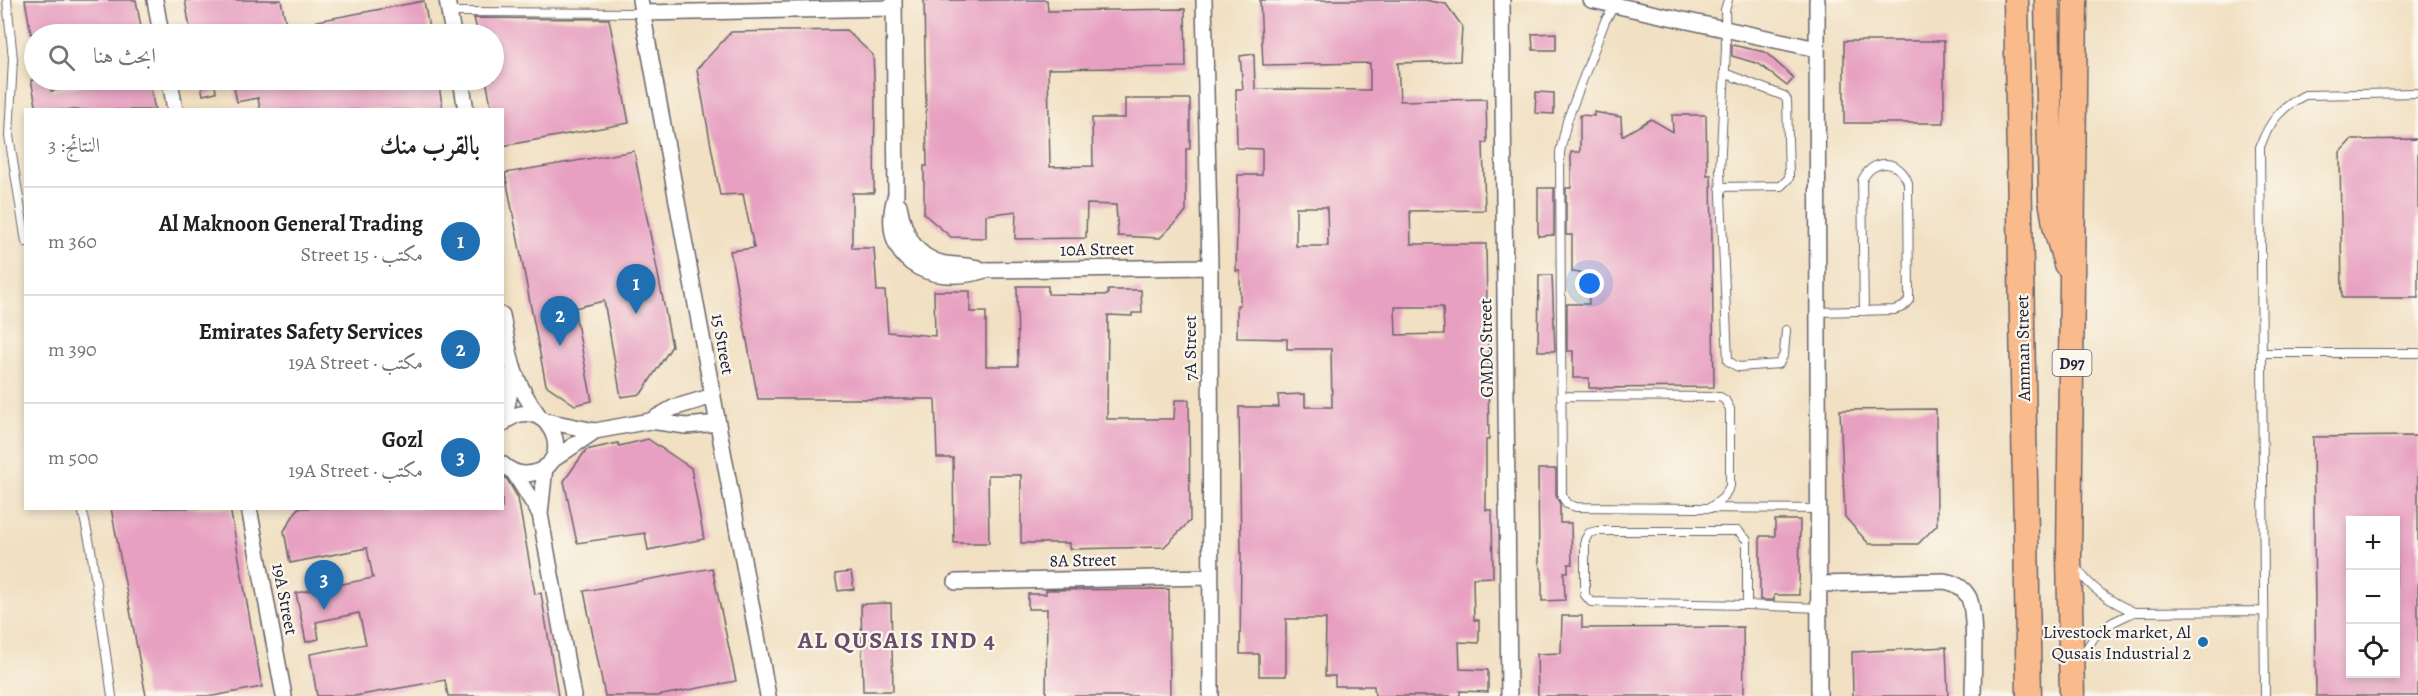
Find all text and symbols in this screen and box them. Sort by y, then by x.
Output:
search box [24,24,504,90]
icon: search [45,41,78,74]
text: ابحث هنا [93,41,156,71]
text: بالقرب منك [379,128,480,163]
text: النتائج: 3 [48,132,100,159]
text: Al Maknoon General Trading [159,209,423,239]
text: 360 m [48,228,97,255]
text: 1 [457,228,464,255]
street label: 10A Street [1060,236,1134,262]
text: مكتب · 15 Street [300,241,423,268]
pin: 1 [616,264,656,314]
your location [1575,269,1604,298]
street label: Amman Street [2010,295,2036,402]
pin: 2 [540,296,580,346]
street label: GMDC Street [1473,298,1499,398]
street label: 15 Street [706,312,740,377]
street label: 7A Street [1178,315,1202,381]
text: Emirates Safety Services [199,317,423,347]
text: 390 m [48,336,97,363]
text: 2 [456,336,465,363]
text: مكتب · 19A Street [288,349,423,376]
road number: D97 [2052,350,2092,376]
text: Gozl [382,425,423,455]
text: 500 m [48,444,99,471]
text: 3 [456,444,465,471]
text: مكتب · 19A Street [288,457,423,484]
map controls [2346,516,2400,678]
button: + [2346,516,2400,570]
street label: 8A Street [1049,547,1117,573]
pin: 3 [304,560,344,610]
street label: 19A Street [266,561,304,637]
button: − [2346,570,2400,624]
place label: Livestock market, Al Qusais Industrial 2 [2043,620,2192,665]
district label: AL QUSAIS IND 4 [797,624,996,656]
button: locate [2346,624,2400,678]
marker: Livestock market, Al Qusais Industrial 2 [2196,635,2210,649]

